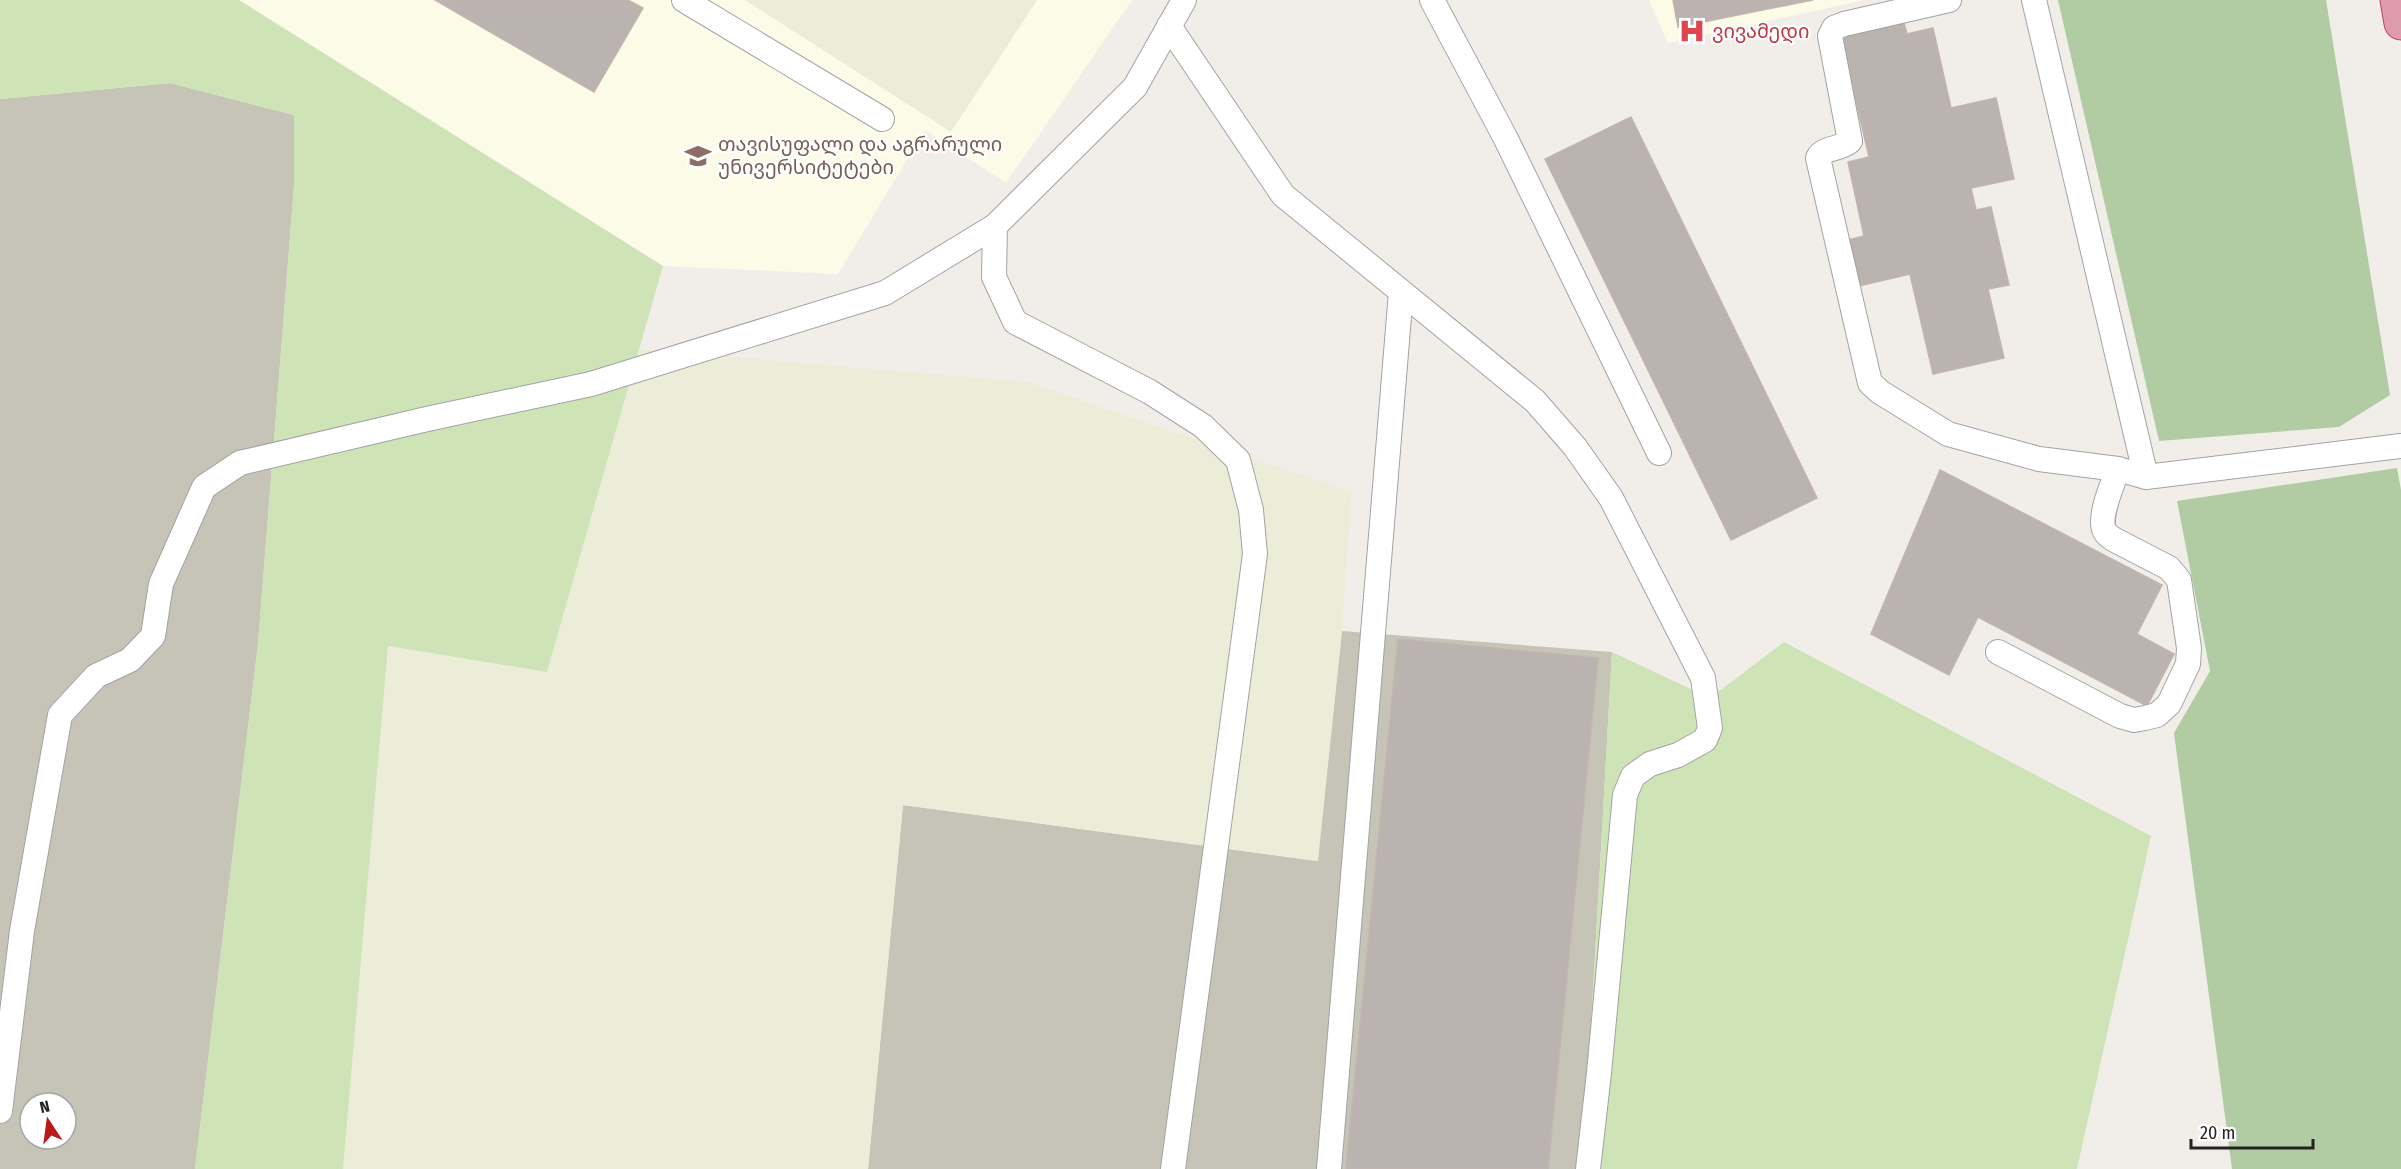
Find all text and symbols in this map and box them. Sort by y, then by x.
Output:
hospital icon: ვივამედი [1677,16,1707,46]
place label: ვივამედი [1712,19,1809,44]
place label: თავისუფალი და აგრარული უნივერსიტეტები [718,132,1002,179]
school or university icon: თავისუფალი და აგრარული უნივერსიტეტები [683,141,713,171]
north arrow [18,1091,78,1151]
text: N [38,1097,52,1117]
scale bar [2191,1112,2312,1150]
text: 20 m [2200,1122,2235,1144]

